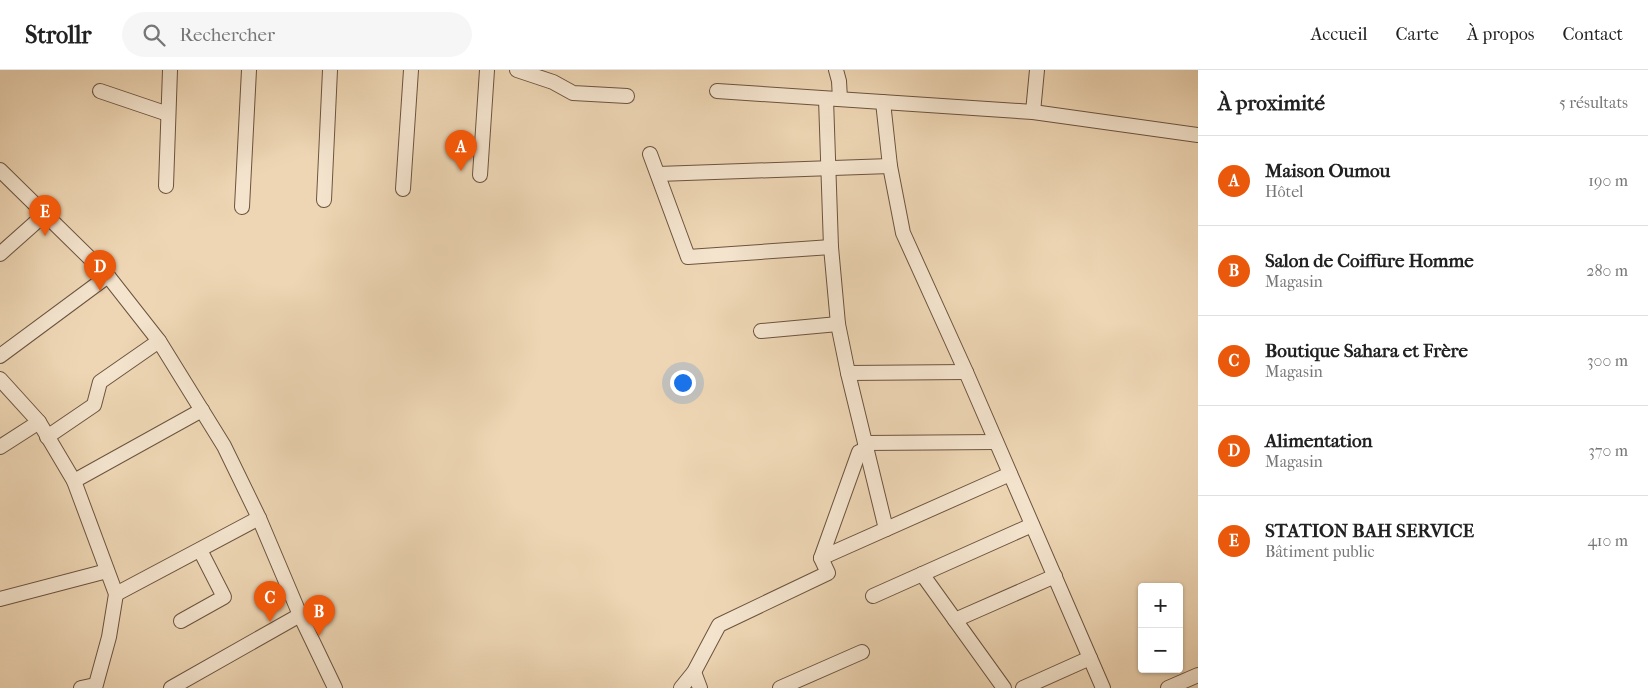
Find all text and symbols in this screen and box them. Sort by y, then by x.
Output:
search box [122,12,472,57]
text: Strollr [25,21,92,49]
icon: search [140,21,168,49]
text: Rechercher [180,24,275,46]
text: Accueil [1311,24,1368,45]
text: Carte [1396,24,1439,45]
text: À propos [1467,24,1534,45]
text: Contact [1562,24,1623,45]
text: À proximité [1218,91,1325,115]
text: 5 résultats [1559,93,1628,112]
pin: A [445,130,477,171]
text: Maison Oumou [1265,160,1390,182]
text: A [1229,171,1239,190]
text: 190 m [1588,171,1628,190]
text: Hôtel [1265,182,1303,201]
pin: E [29,195,61,236]
pin: D [84,250,116,291]
text: Salon de Coiffure Homme [1265,250,1474,272]
text: B [1229,261,1239,280]
text: 280 m [1586,261,1628,280]
text: Magasin [1265,272,1323,291]
text: Boutique Sahara et Frère [1265,340,1468,362]
text: C [1229,351,1239,370]
text: 300 m [1587,351,1628,370]
text: Magasin [1265,362,1323,381]
your location [670,370,696,396]
text: Alimentation [1265,430,1373,452]
text: D [1228,441,1240,460]
text: 370 m [1588,441,1628,460]
text: Magasin [1265,452,1323,471]
text: STATION BAH SERVICE [1265,520,1474,542]
text: E [1229,531,1239,550]
text: 410 m [1587,531,1628,550]
text: Bâtiment public [1265,542,1375,561]
pin: C [254,581,286,622]
map controls [1138,583,1183,673]
button: + [1138,583,1183,628]
pin: B [303,595,335,636]
button: − [1138,628,1183,673]

